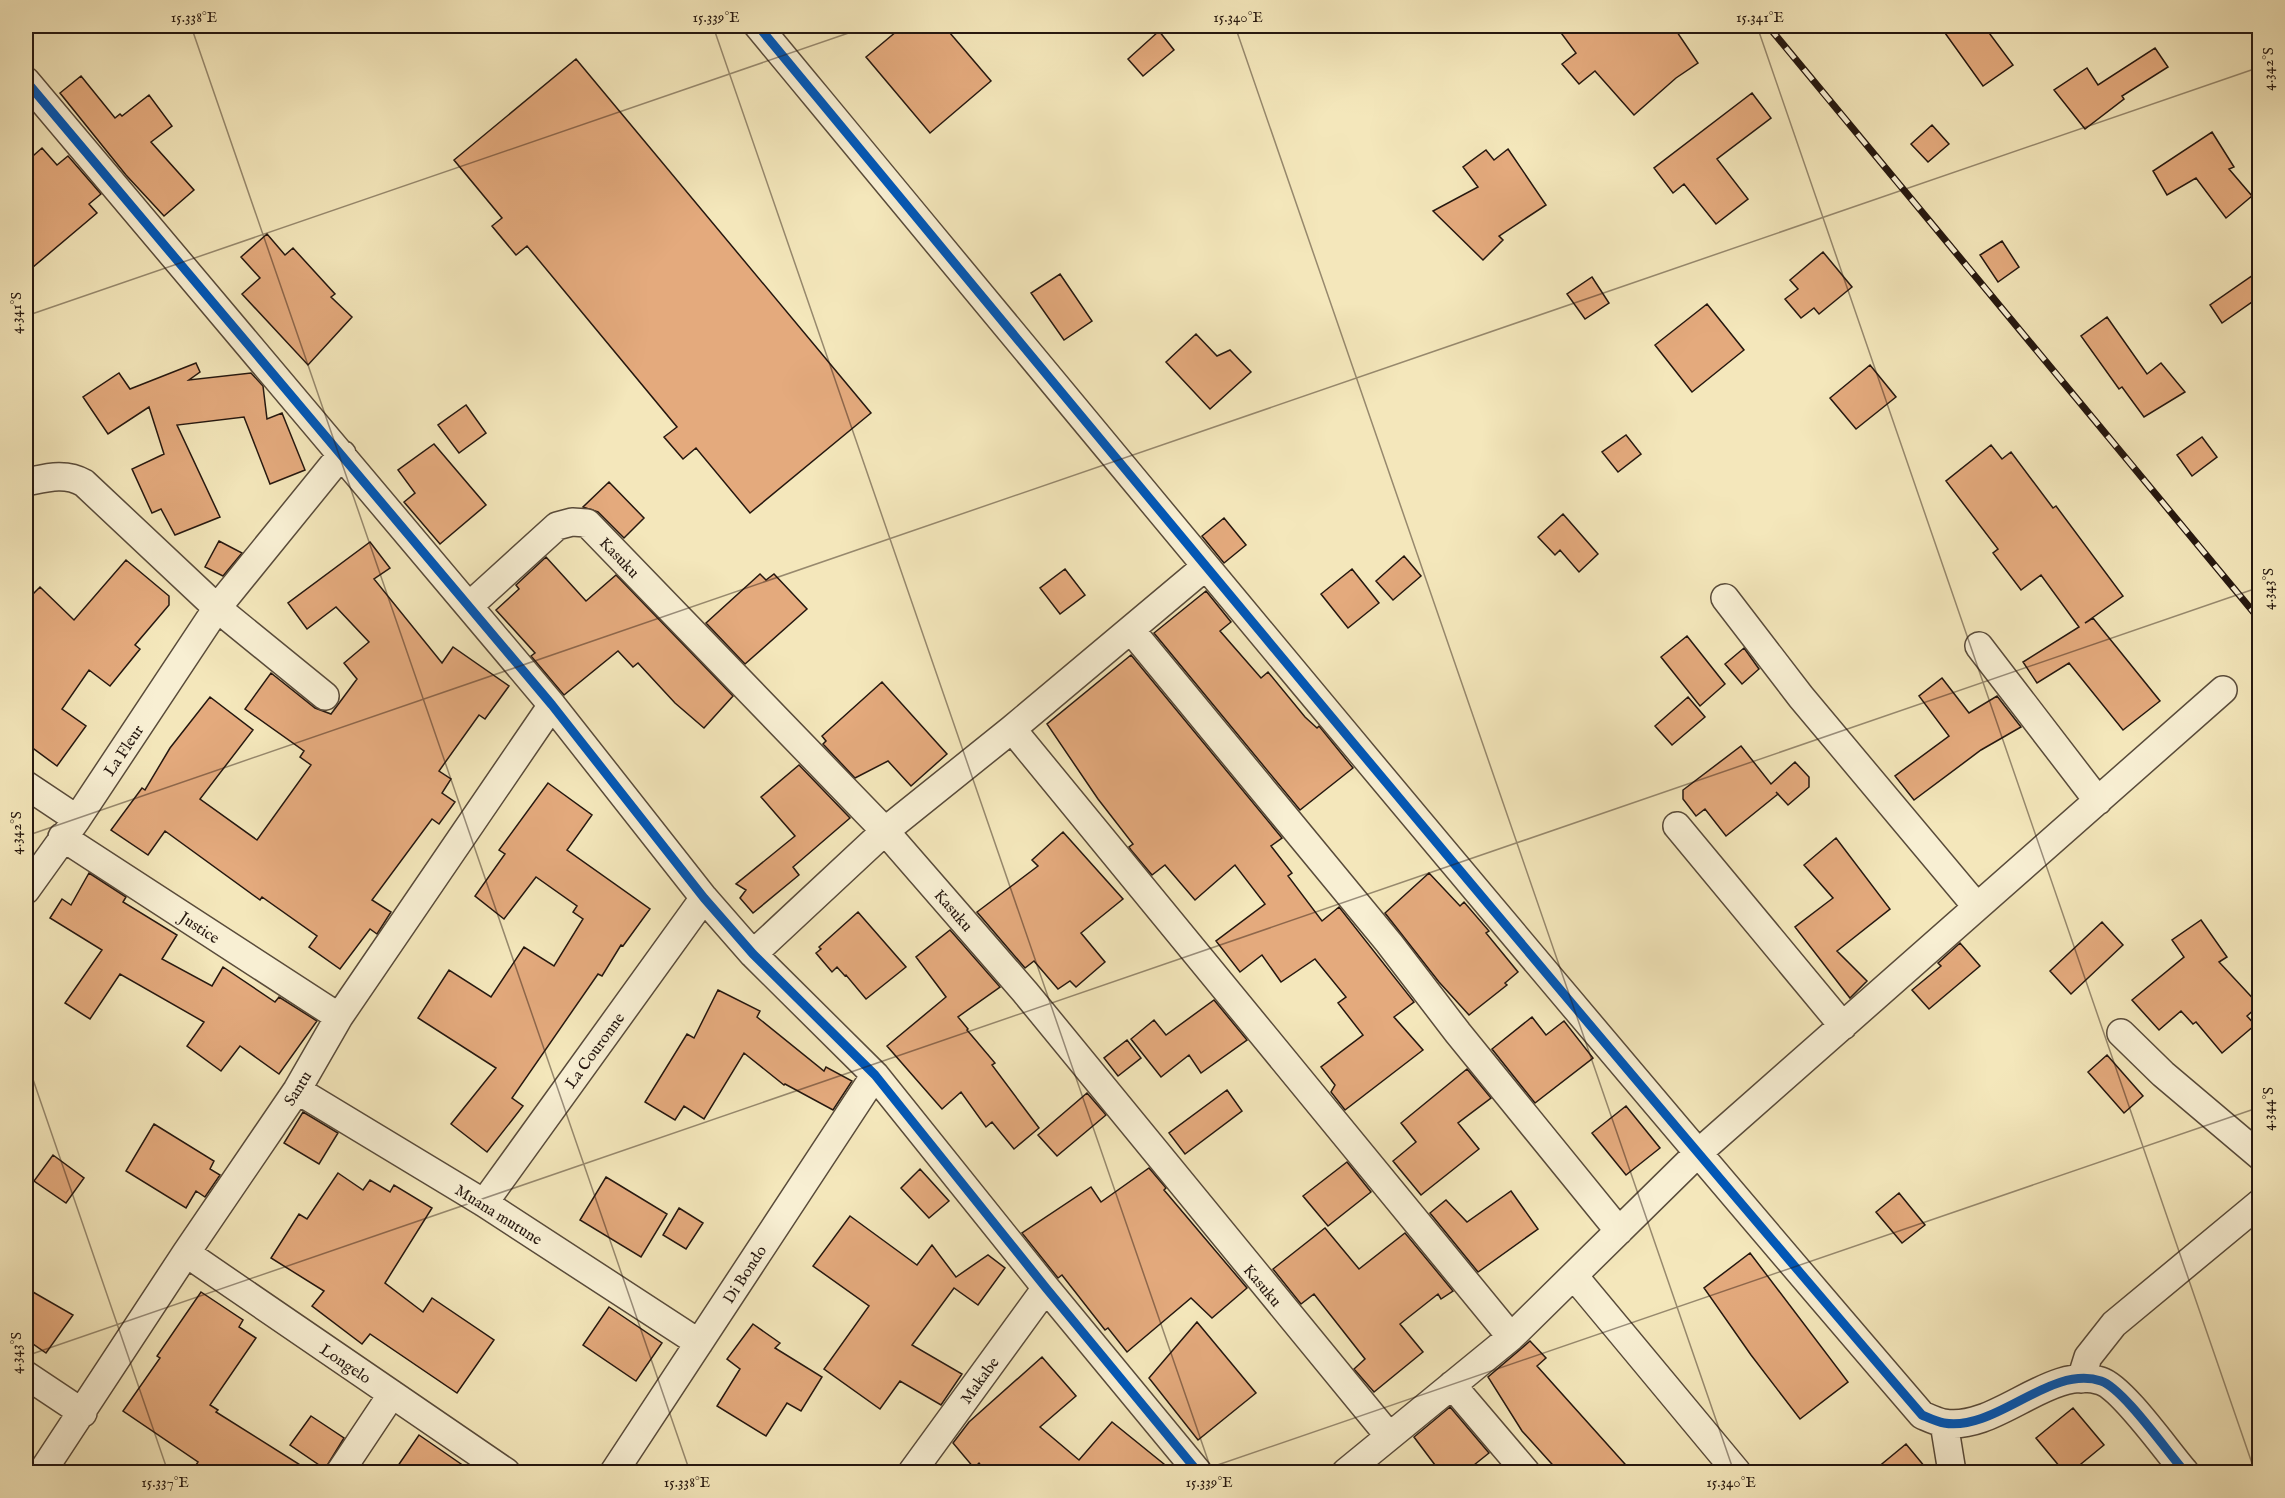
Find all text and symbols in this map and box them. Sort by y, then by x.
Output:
text: 15.338°E [171,8,217,27]
text: 15.339°E [692,8,740,27]
text: 15.340°E [1213,8,1263,27]
text: 15.341°E [1736,8,1784,27]
text: 4.342°S [2259,47,2278,91]
text: 4.341°S [7,292,26,334]
street label: Kasuku [594,534,643,583]
text: 4.343°S [2259,568,2278,610]
street label: La Fleur [100,721,149,781]
text: 4.342°S [7,811,26,855]
street label: Kasuku [929,886,976,936]
street label: Justice [173,907,223,949]
street label: La Couronne [561,1009,630,1093]
street label: Santu [280,1068,317,1110]
text: 4.344°S [2259,1087,2278,1131]
street label: Muana mutune [451,1181,545,1250]
street label: Di Bondo [719,1242,772,1308]
street label: Kasuku [1238,1261,1285,1312]
text: 4.343°S [7,1332,26,1374]
street label: Longelo [315,1340,375,1389]
street label: Makabe [957,1354,1004,1409]
text: 15.337°E [141,1473,189,1492]
text: 15.338°E [664,1473,710,1492]
text: 15.339°E [1185,1473,1233,1492]
text: 15.340°E [1706,1473,1756,1492]

